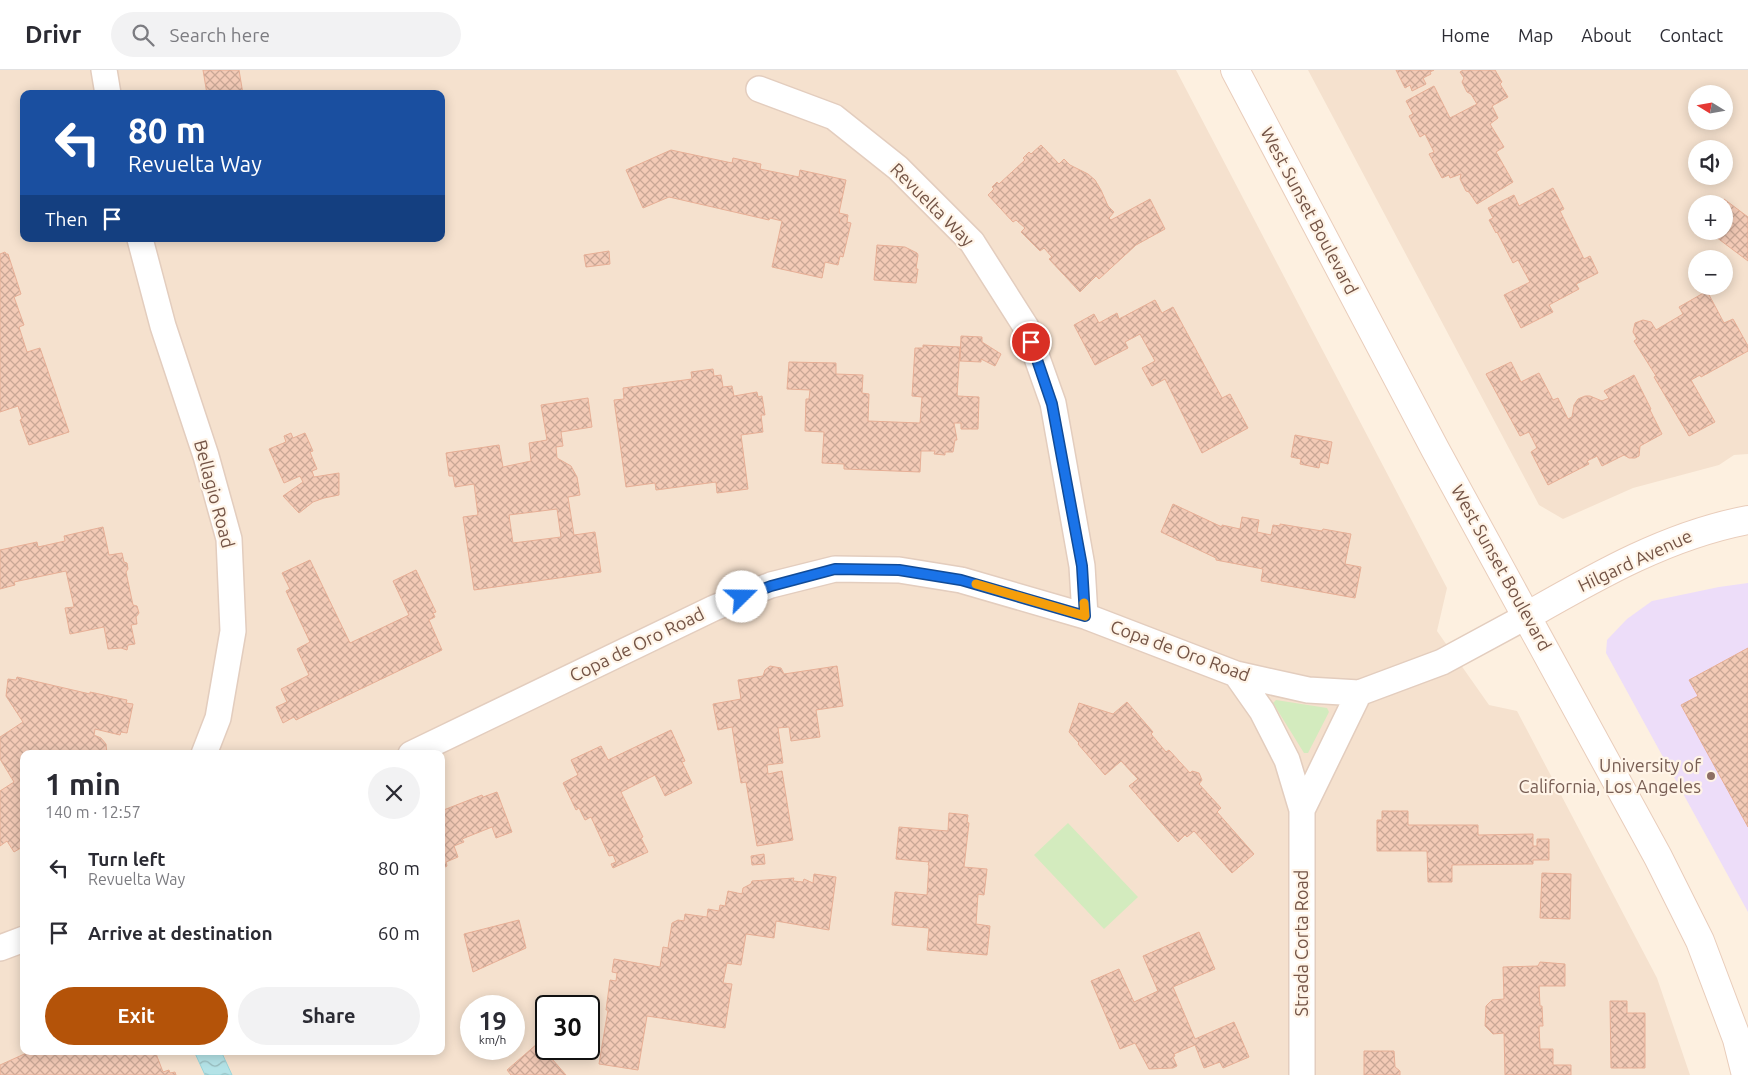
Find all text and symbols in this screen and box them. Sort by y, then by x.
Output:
search box [111,12,461,57]
text: Drivr [25,21,81,48]
icon: search [129,21,157,49]
text: Search here [169,24,270,46]
text: Home [1441,25,1490,45]
text: Map [1518,25,1553,45]
text: About [1581,25,1631,45]
text: Contact [1659,25,1723,45]
north arrow [1688,85,1732,130]
map controls [1688,85,1733,295]
icon: left [45,110,110,175]
text: 80 m [128,110,206,150]
street label: West Sunset Boulevard [1257,124,1362,298]
button: sound [1688,140,1733,185]
text: Revuelta Way [128,151,262,176]
street label: Revuelta Way [887,159,979,250]
button: + [1688,195,1733,240]
icon: arrive [98,205,126,233]
text: Then [45,208,88,230]
button: − [1688,250,1733,295]
pin [1010,321,1052,363]
icon: arrive [1017,328,1045,356]
street label: Bellagio Road [191,438,239,550]
street label: West Sunset Boulevard [1448,481,1556,654]
street label: Hilgard Avenue [1574,525,1695,595]
position arrow [715,570,767,622]
street label: Copa de Oro Road [566,603,707,685]
street label: Copa de Oro Road [1108,616,1253,685]
place label: University of California, Los Angeles [1519,755,1701,796]
text: 1 min [45,767,121,801]
button: close [368,767,420,819]
marker: University of California, Los Angeles [1705,770,1717,782]
text: 140 m · 12:57 [45,803,141,821]
text: Turn left [88,848,166,870]
icon: left [45,854,73,882]
text: 80 m [378,857,420,879]
text: Revuelta Way [88,870,185,888]
street label: Strada Corta Road [1291,870,1311,1016]
icon: arrive [45,919,73,947]
text: Arrive at destination [88,922,273,944]
text: 60 m [378,922,420,944]
button: Exit [45,987,228,1045]
button: Share [238,987,420,1045]
speed limit sign: 30 [535,995,600,1060]
text: 19 [478,1007,507,1035]
text: km/h [479,1033,506,1046]

